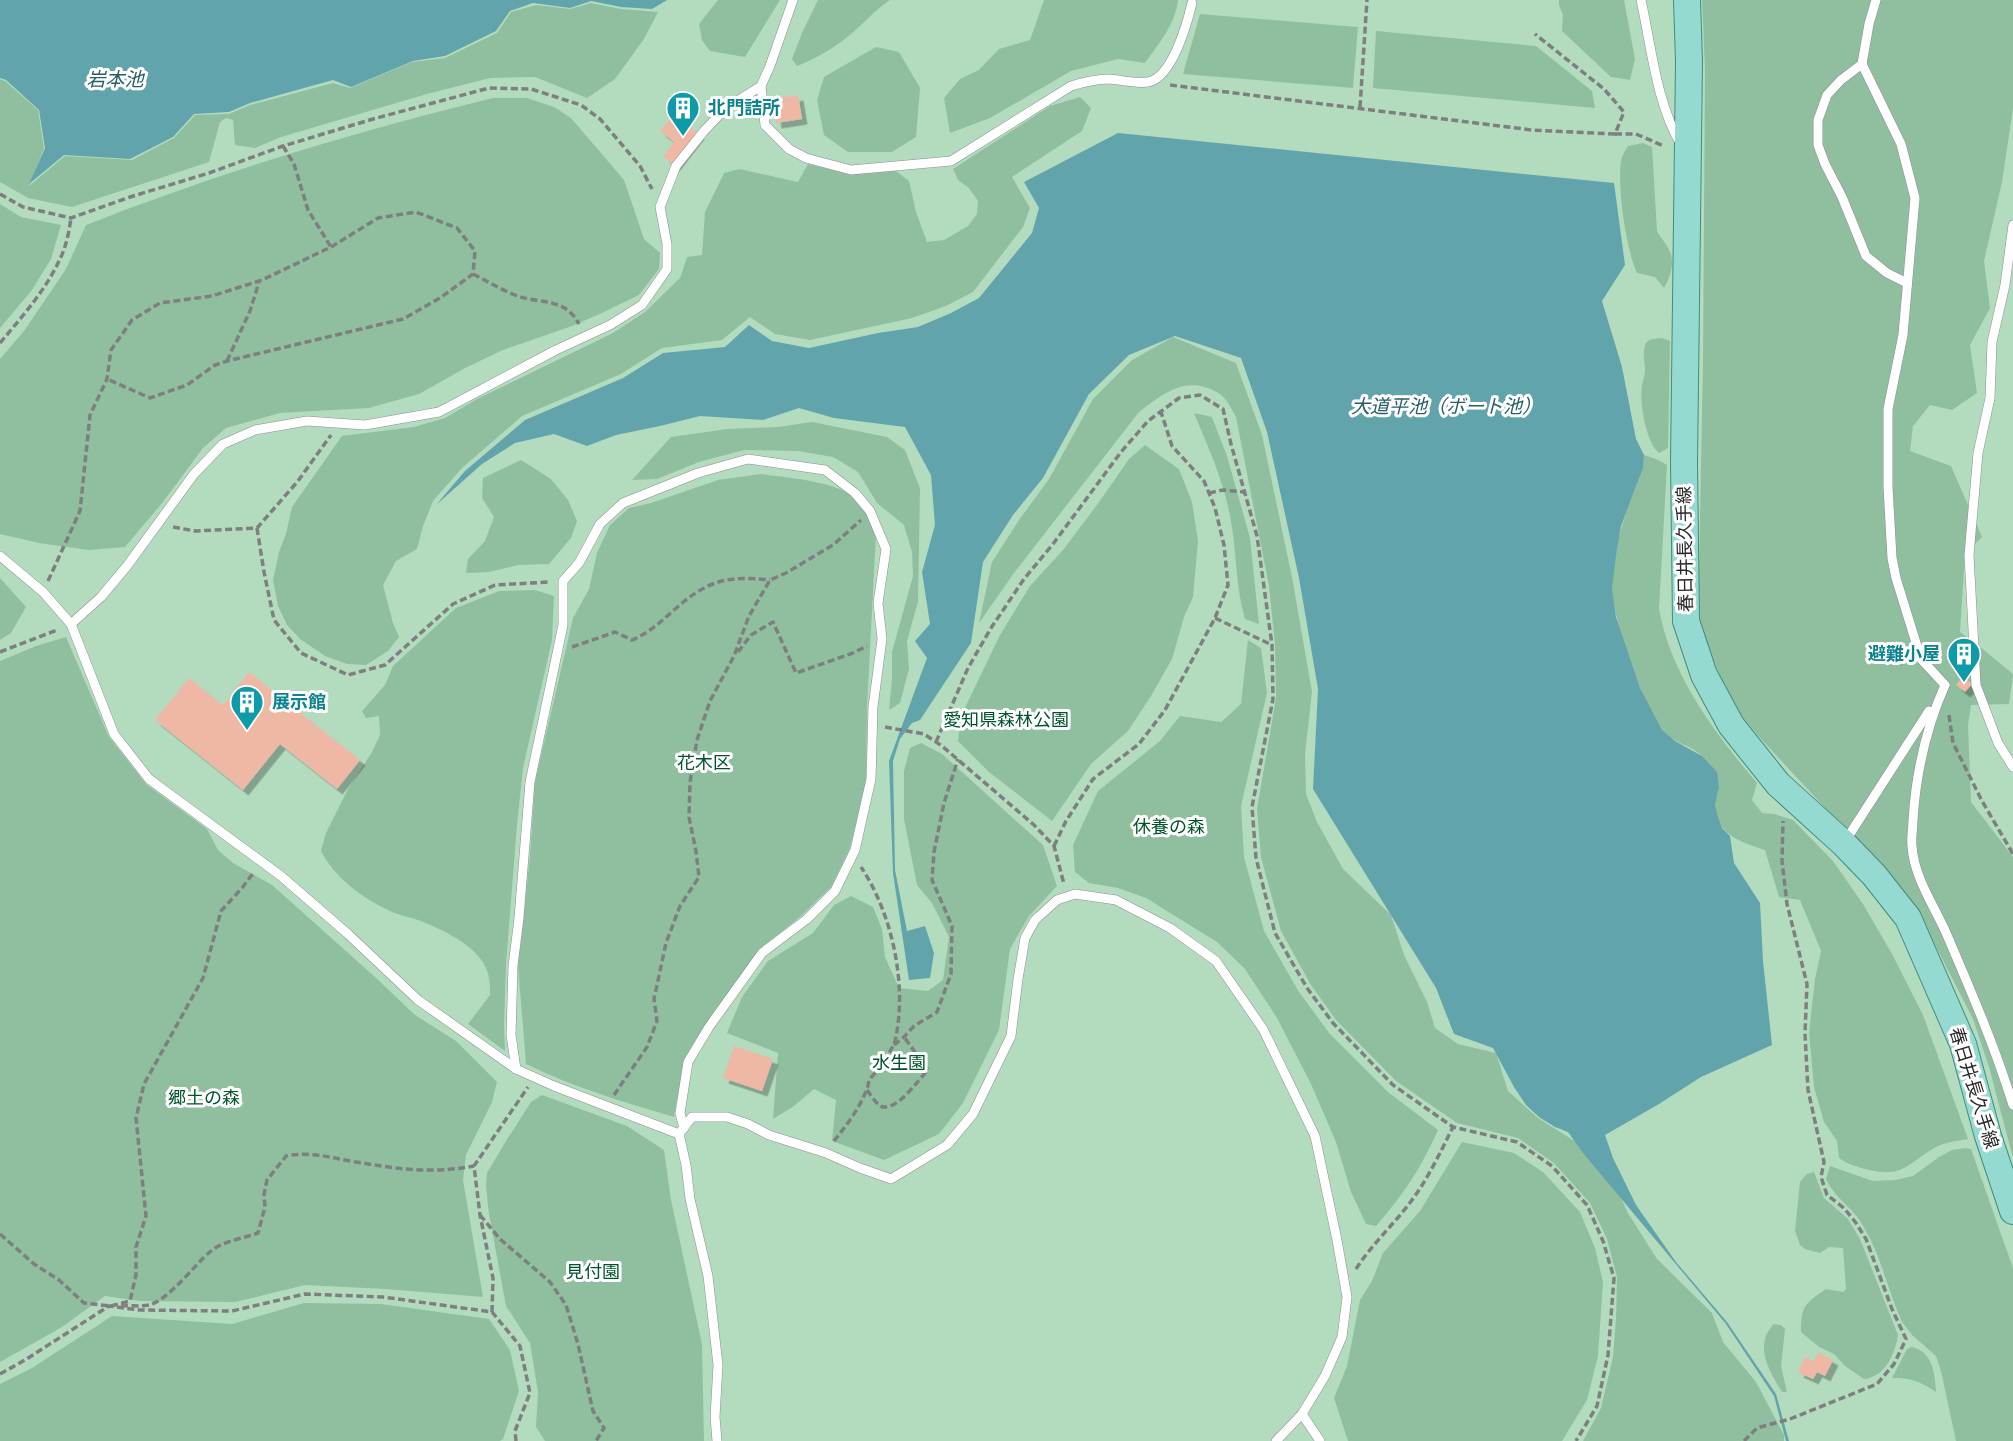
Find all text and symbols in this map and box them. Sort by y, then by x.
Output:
water label: 岩本池 [86,66,145,92]
building icon: 北門詰所 [664,89,702,138]
place label: 北門詰所 [708,95,780,119]
water label: 大道平池（ボート池） [1351,393,1541,419]
street label: 春日井長久手線 [1671,486,1697,612]
building icon: 避難小屋 [1945,635,1983,684]
place label: 避難小屋 [1868,641,1940,665]
building icon: 展示館 [228,683,266,732]
place label: 展示館 [272,689,326,713]
park label: 愛知県森林公園 [943,707,1069,731]
park label: 花木区 [677,750,731,774]
park label: 休養の森 [1133,814,1205,838]
street label: 春日井長久手線 [1945,1024,2005,1151]
park label: 水生園 [872,1050,926,1074]
park label: 郷土の森 [168,1085,240,1109]
park label: 見付園 [566,1259,620,1283]

